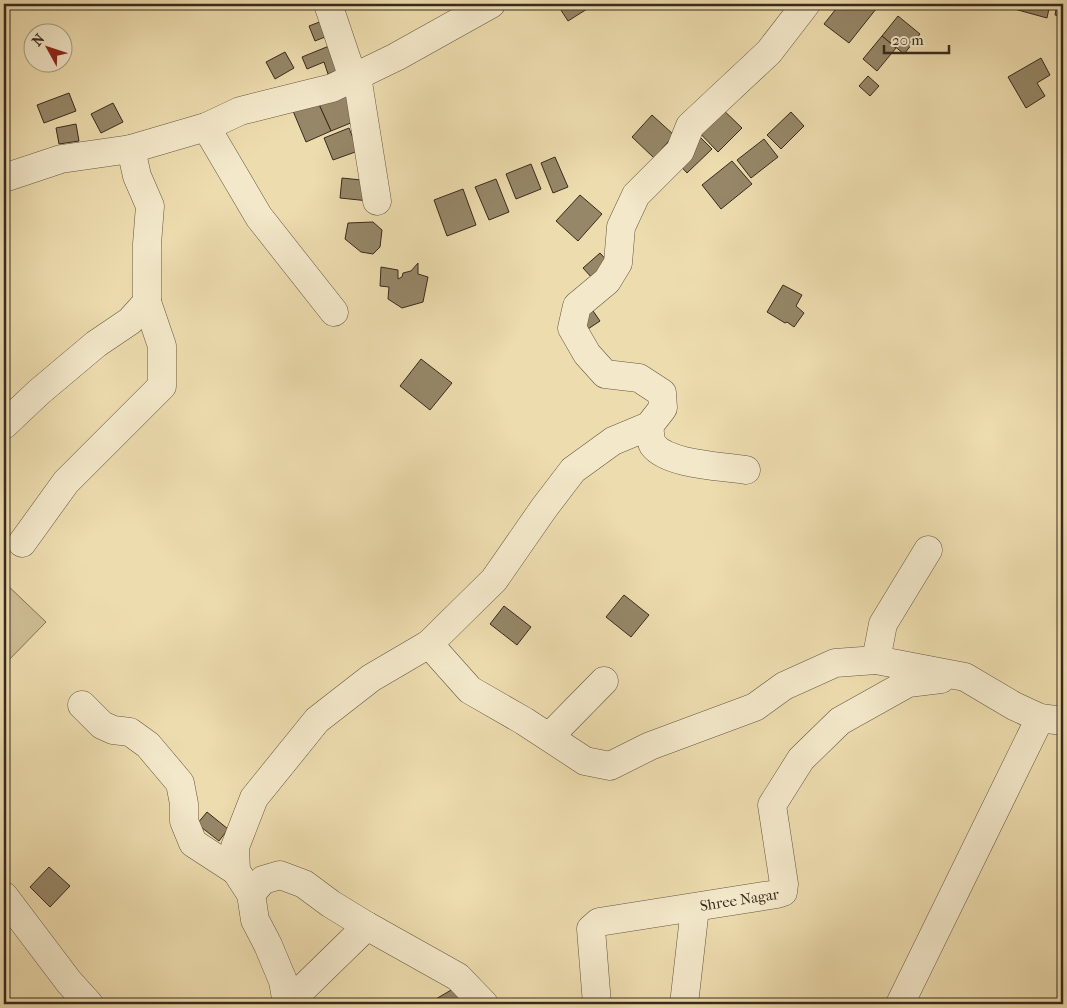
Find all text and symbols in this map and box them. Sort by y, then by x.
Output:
north arrow [22,22,72,72]
scale bar [884,22,950,54]
text: N [28,30,49,49]
text: 20 m [892,31,924,49]
street label: Shree Nagar [699,885,781,915]

